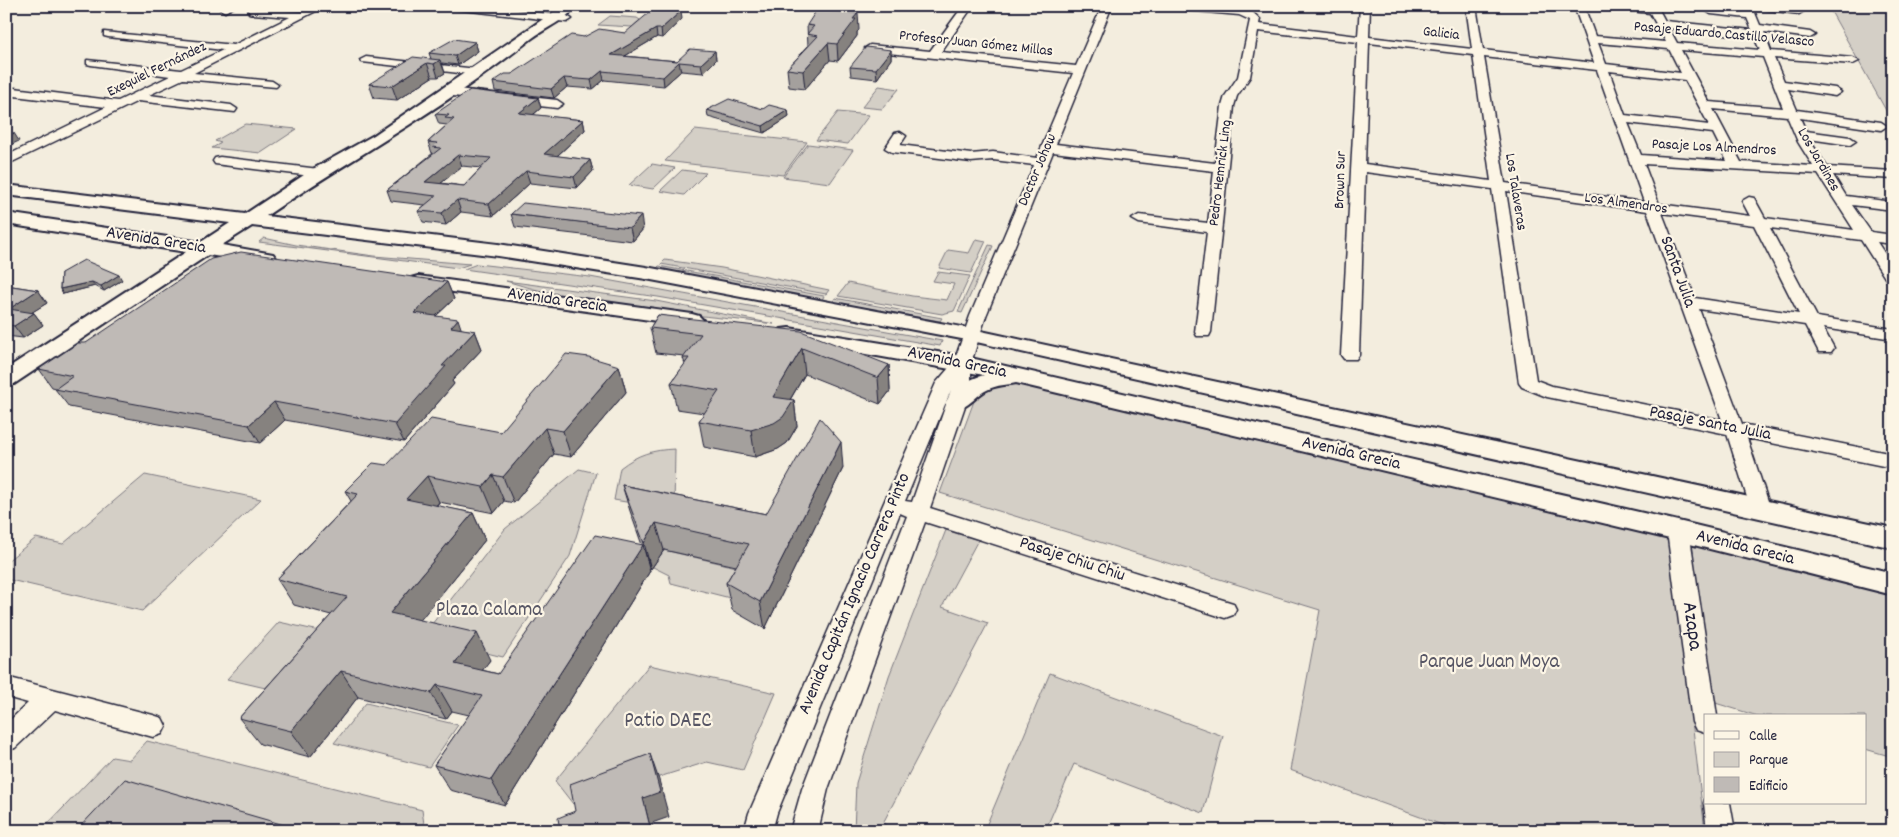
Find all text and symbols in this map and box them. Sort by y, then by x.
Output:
street label: Pasaje Eduardo Castillo Velasco [1633,16,1815,54]
street label: Galicia [1422,21,1461,47]
street label: Profesor Juan Gómez Millas [898,25,1054,63]
street label: Exequiel Fernández [104,36,211,104]
street label: Pedro Hemrick Ling [1204,119,1238,227]
street label: Los Jardines [1791,124,1845,196]
street label: Doctor Johow [1013,130,1063,210]
street label: Pasaje Los Almendros [1651,134,1777,162]
street label: Brown Sur [1329,150,1353,209]
street label: Los Talaveras [1498,152,1532,232]
street label: Los Almendros [1583,187,1669,221]
street label: Avenida Grecia [104,221,208,261]
street label: Santa Julia [1653,233,1702,312]
street label: Avenida Grecia [505,282,609,320]
street label: Avenida Grecia [905,340,1009,386]
street label: Pasaje Santa Julia [1647,400,1774,448]
street label: Avenida Grecia [1299,431,1403,478]
street label: Avenida Capitán Ignacio Carrera Pinto [793,469,917,719]
street label: Avenida Grecia [1693,524,1797,572]
street label: Pasaje Chiu Chiu [1016,531,1128,589]
park label: Plaza Calama [436,596,543,626]
street label: Azapa [1673,600,1709,653]
park label: Parque Juan Moya [1419,648,1560,678]
park label: Patio DAEC [624,707,712,737]
legend [1704,714,1866,804]
text: Calle [1749,726,1778,748]
text: Parque [1749,750,1789,772]
text: Edificio [1749,776,1788,798]

